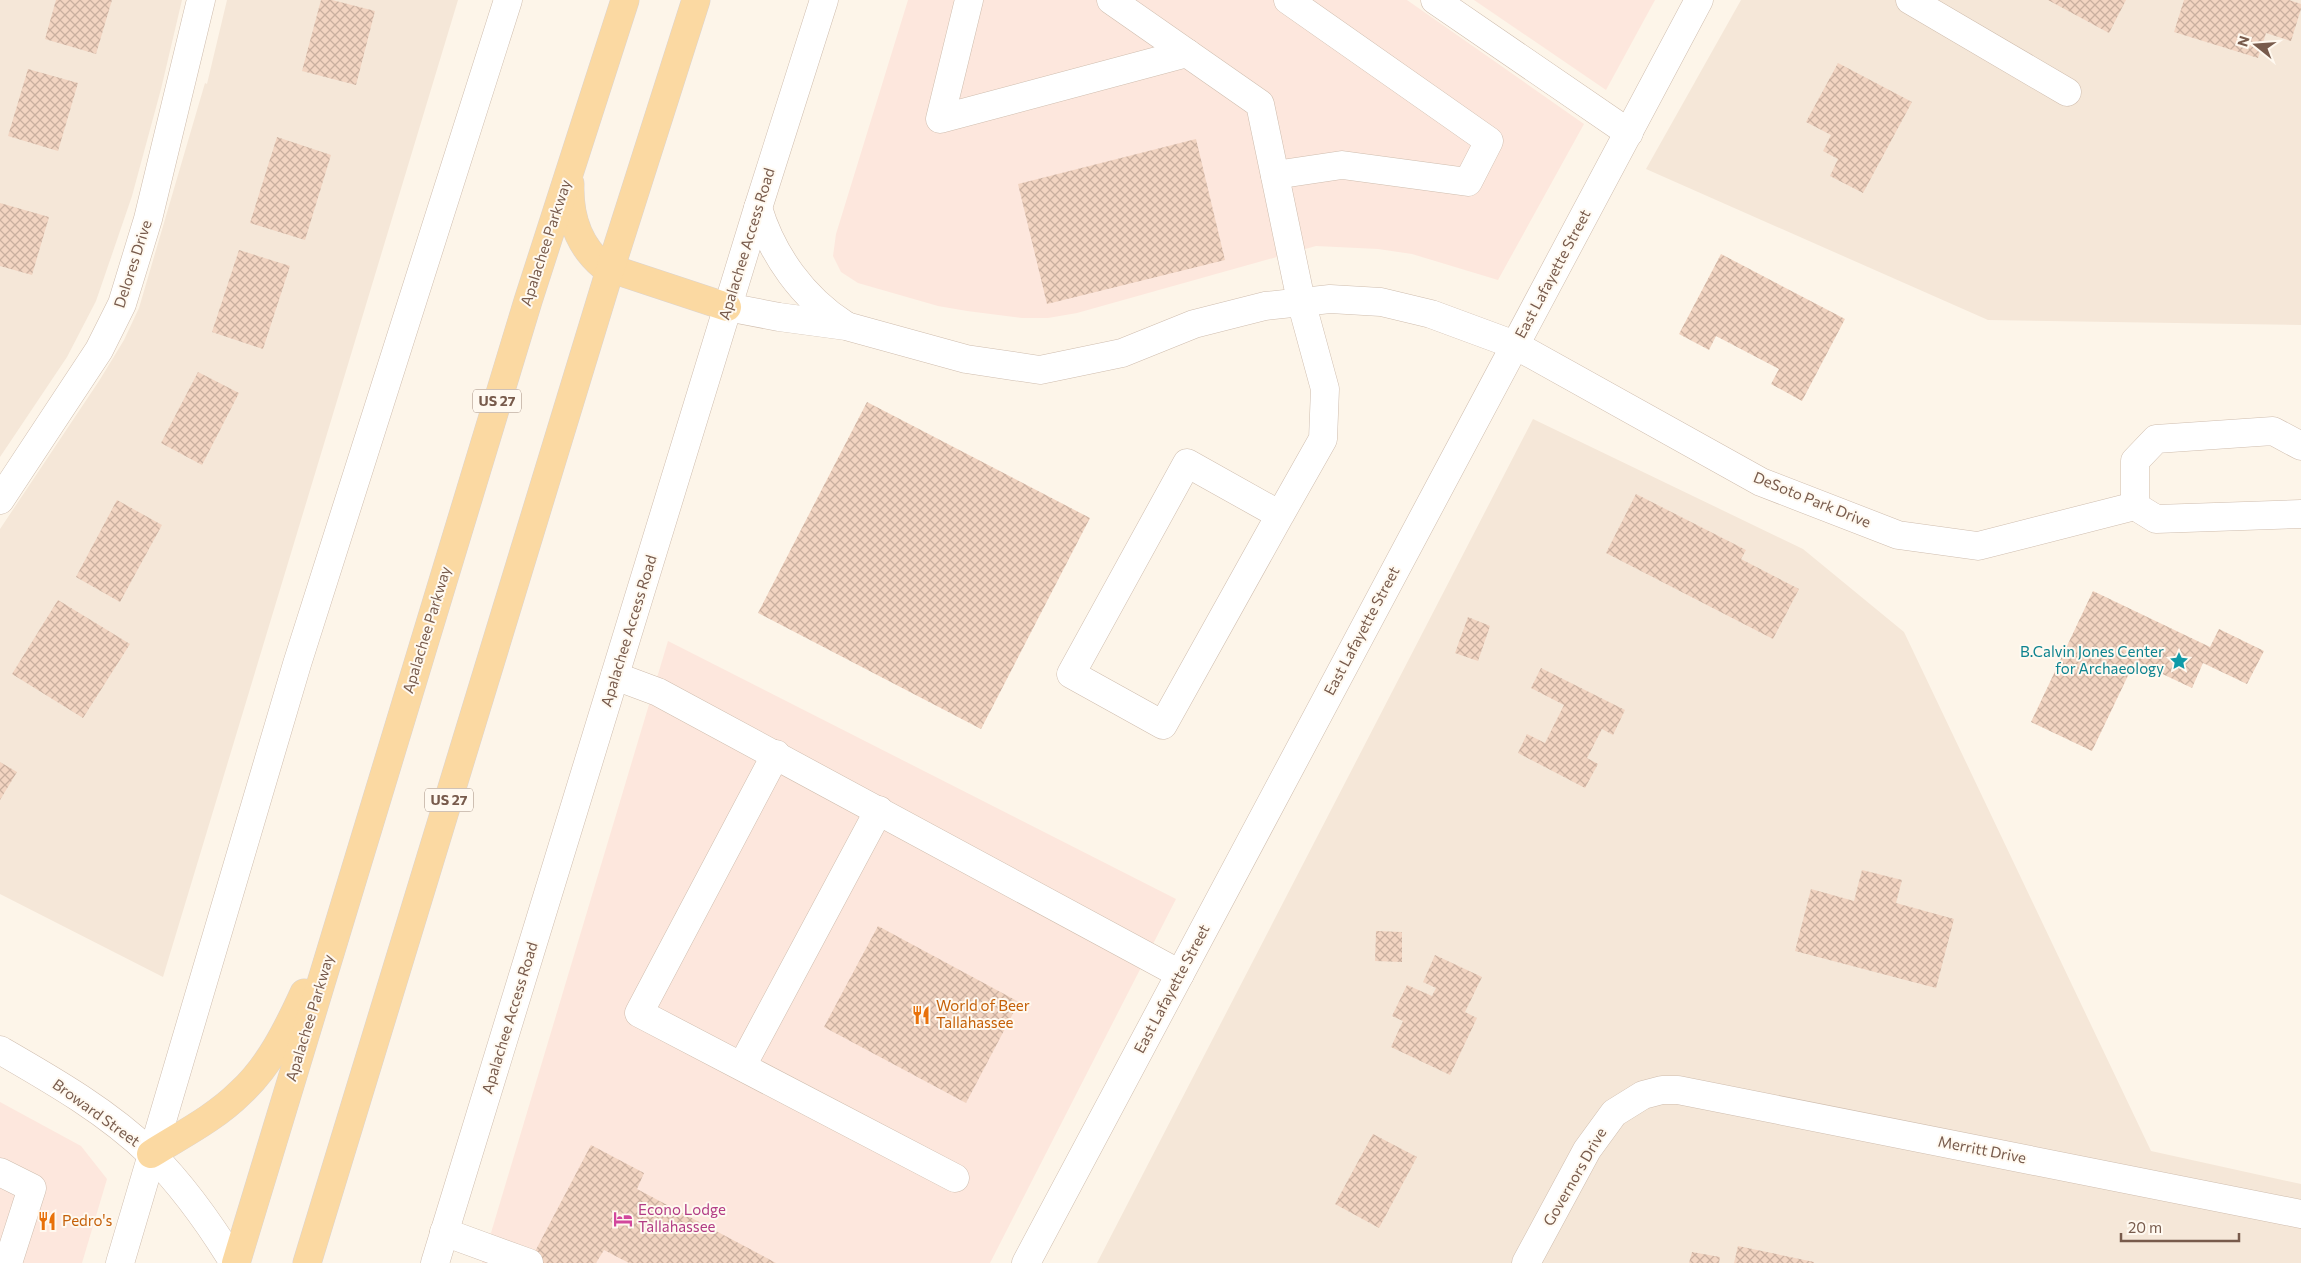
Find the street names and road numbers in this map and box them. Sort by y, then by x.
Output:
street label: Apalachee Access Road [714,166,778,322]
street label: Apalachee Parkway [516,177,574,308]
street label: East Lafayette Street [1511,206,1594,341]
street label: Delores Drive [109,217,155,310]
road number: US 27 [473,390,521,412]
street label: DeSoto Park Drive [1751,467,1874,531]
street label: Apalachee Access Road [596,553,660,709]
street label: East Lafayette Street [1320,563,1403,698]
street label: Apalachee Parkway [398,564,454,696]
road number: US 27 [425,788,473,812]
street label: East Lafayette Street [1130,921,1213,1056]
street label: Apalachee Access Road [477,940,541,1096]
street label: Apalachee Parkway [281,952,337,1084]
street label: Broward Street [49,1074,144,1150]
street label: Governors Drive [1539,1124,1610,1229]
street label: Merritt Drive [1937,1132,2028,1166]

